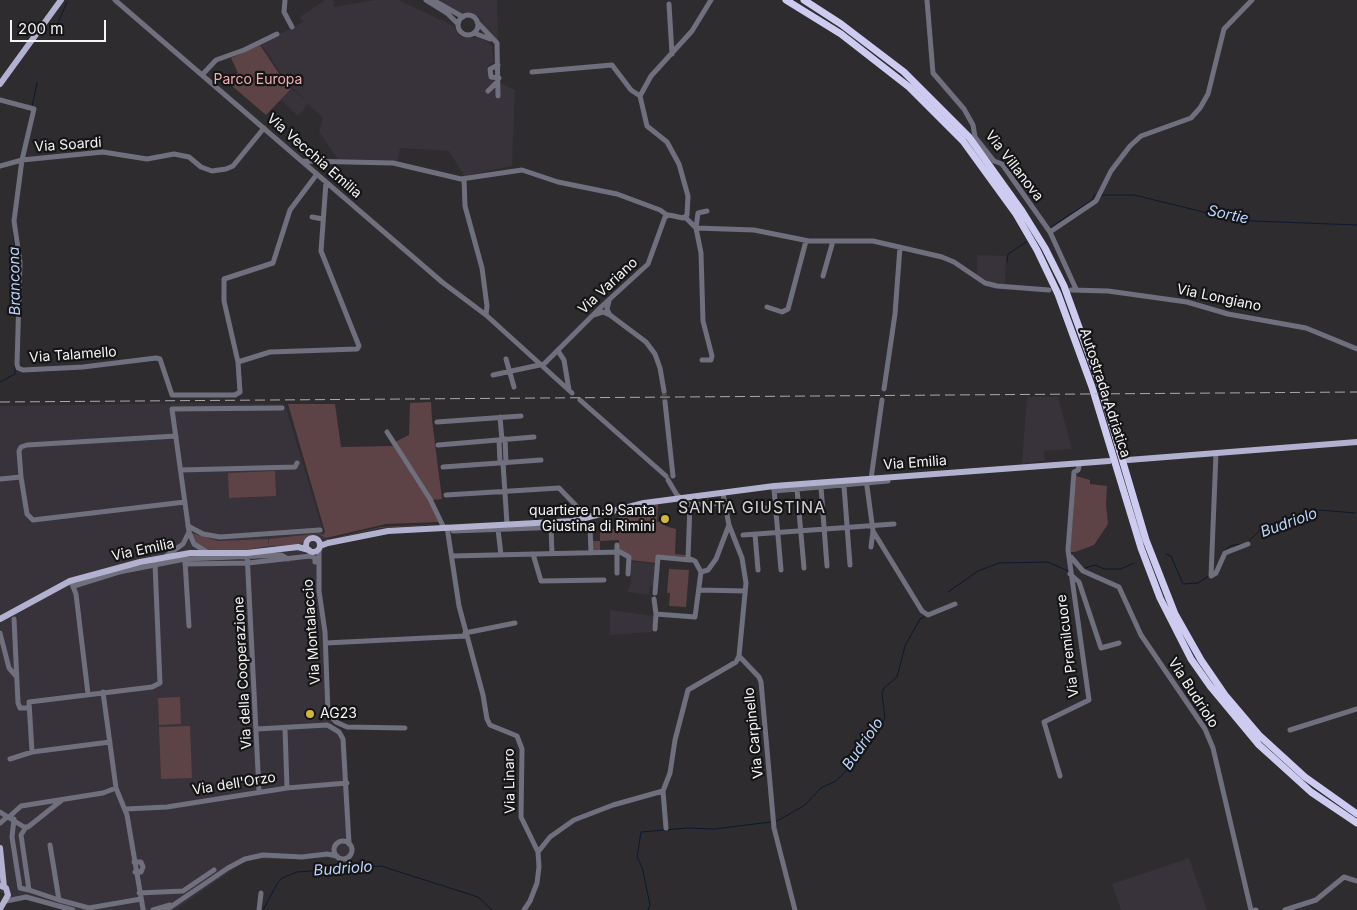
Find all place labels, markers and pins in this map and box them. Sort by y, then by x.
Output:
place label: quartiere n.9 Santa Giustina di Rimini [529,503,655,536]
marker: quartiere n.9 Santa Giustina di Rimini [659,513,671,525]
place label: AG23 [320,706,357,722]
marker: AG23 [304,708,316,720]

